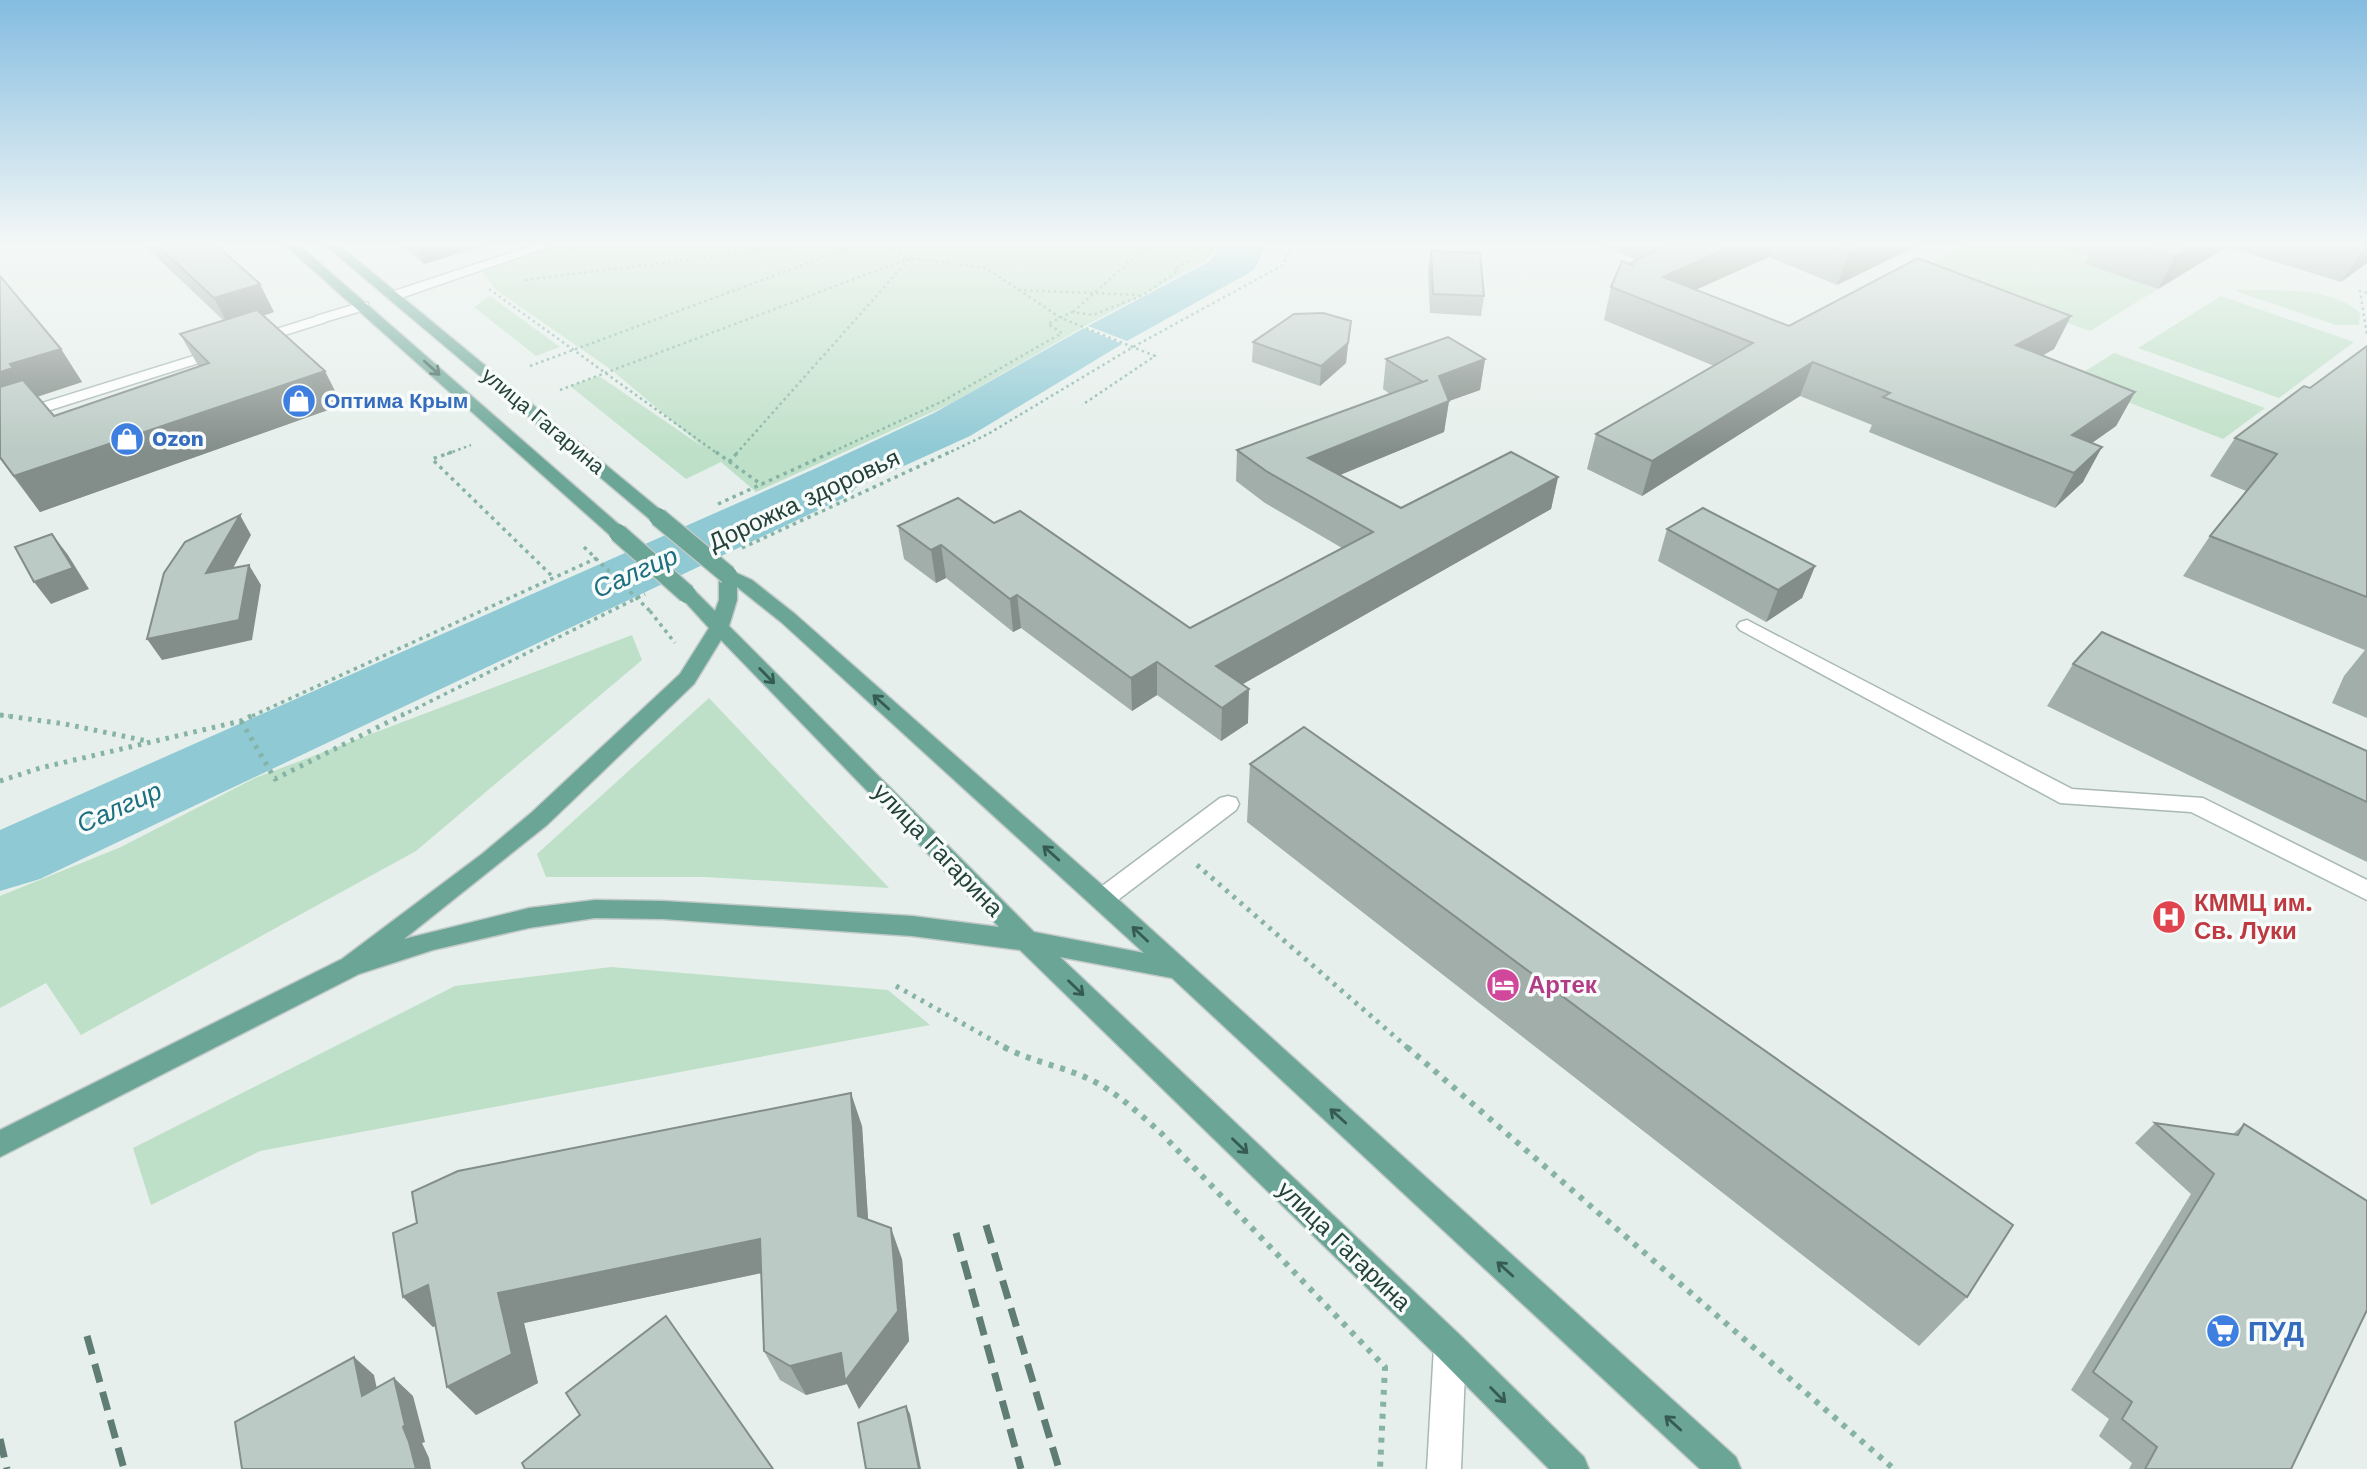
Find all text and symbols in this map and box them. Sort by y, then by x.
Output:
one-way arrow [423,360,441,376]
street label: улица Гагарина [477,362,610,479]
shop icon: Оптима Крым [280,382,318,420]
place label: Оптима Крым [324,388,468,413]
shop icon: Ozon [108,420,146,458]
place label: Ozon [152,426,204,451]
street label: Дорожка здоровья [704,443,904,557]
water label: Салгир [588,540,682,604]
one-way arrow [759,667,776,684]
one-way arrow [872,694,890,710]
water label: Салгир [72,775,166,839]
street label: улица Гагарина [867,778,1009,923]
one-way arrow [1042,845,1060,861]
place label: КММЦ им. Св. Луки [2194,889,2313,945]
hospital icon: КММЦ им. Св. Луки [2150,898,2188,936]
one-way arrow [1132,925,1149,942]
hotel icon: Артек [1484,966,1522,1004]
place label: Артек [1528,971,1598,999]
one-way arrow [1067,980,1084,997]
one-way arrow [1330,1107,1347,1124]
one-way arrow [1231,1137,1248,1154]
street label: улица Гагарина [1272,1175,1417,1317]
one-way arrow [1496,1261,1514,1277]
supermarket icon: ПУД [2204,1312,2242,1350]
place label: ПУД [2248,1315,2304,1348]
one-way arrow [1489,1387,1506,1404]
one-way arrow [1664,1415,1682,1431]

